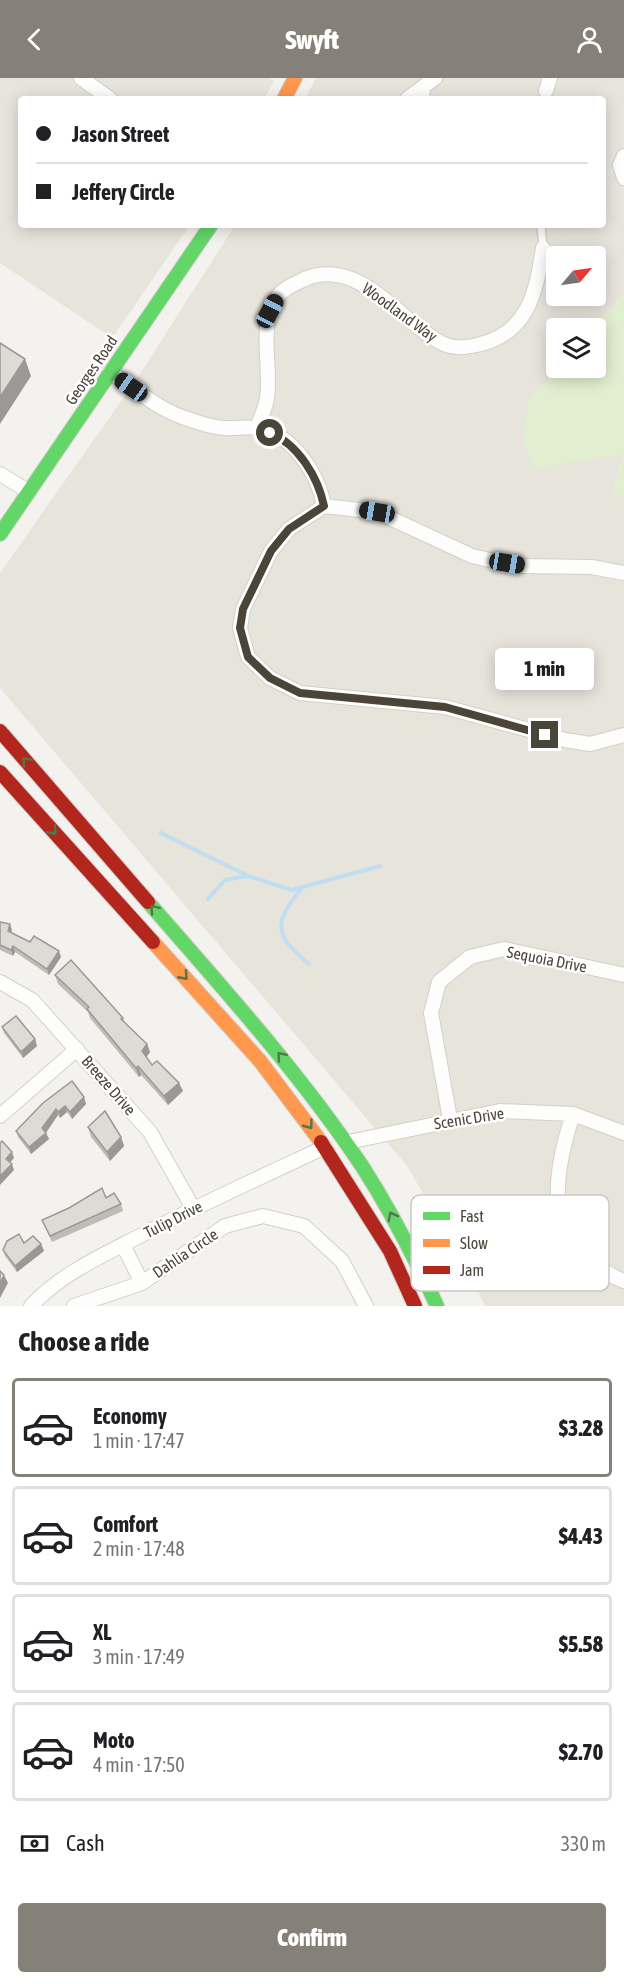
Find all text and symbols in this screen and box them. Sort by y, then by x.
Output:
icon: back [18,23,51,56]
icon: person [573,23,606,56]
text: Swyft [285,24,339,55]
text: Jason Street [72,121,169,147]
text: Jeffery Circle [72,179,175,205]
north arrow [546,246,606,306]
map controls [546,246,606,378]
street label: Woodland Way [358,279,441,346]
car [254,291,286,331]
button: layers [546,318,606,378]
street label: Georges Road [61,332,122,409]
car [111,369,151,405]
route start [256,419,283,446]
car [358,500,396,524]
car [488,551,526,575]
callout: 1 min [496,648,594,690]
text: 1 min [524,657,565,680]
route end [531,721,558,748]
one-way arrow [23,757,34,768]
one-way arrow [46,824,57,835]
one-way arrow [150,905,161,916]
street label: Sequoia Drive [505,942,589,977]
one-way arrow [177,969,188,980]
street label: Breeze Drive [78,1052,140,1118]
one-way arrow [277,1053,288,1063]
street label: Scenic Drive [433,1104,505,1132]
one-way arrow [301,1118,312,1129]
legend [411,1195,609,1291]
street label: Tulip Drive [141,1197,205,1242]
text: Fast [460,1207,484,1225]
one-way arrow [388,1212,399,1223]
street label: Dahlia Circle [149,1225,221,1281]
text: Slow [460,1234,488,1252]
text: Jam [460,1261,484,1279]
text: Choose a ride [18,1326,150,1357]
icon: car [21,1401,75,1455]
text: Economy [93,1403,167,1429]
text: $3.28 [559,1415,603,1441]
text: 1 min · 17:47 [93,1429,185,1452]
icon: car [21,1509,75,1563]
text: Comfort [93,1511,158,1537]
text: $4.43 [559,1523,603,1549]
text: 2 min · 17:48 [93,1537,185,1560]
icon: car [21,1617,75,1671]
text: XL [93,1619,111,1645]
text: $5.58 [559,1631,603,1657]
text: 3 min · 17:49 [93,1645,185,1668]
icon: car [21,1725,75,1779]
text: Moto [93,1727,135,1753]
text: $2.70 [559,1739,603,1765]
text: 4 min · 17:50 [93,1753,185,1776]
icon: cash [18,1827,51,1860]
text: Cash [66,1830,105,1856]
text: 330 m [561,1832,606,1855]
button: Confirm [18,1903,606,1972]

